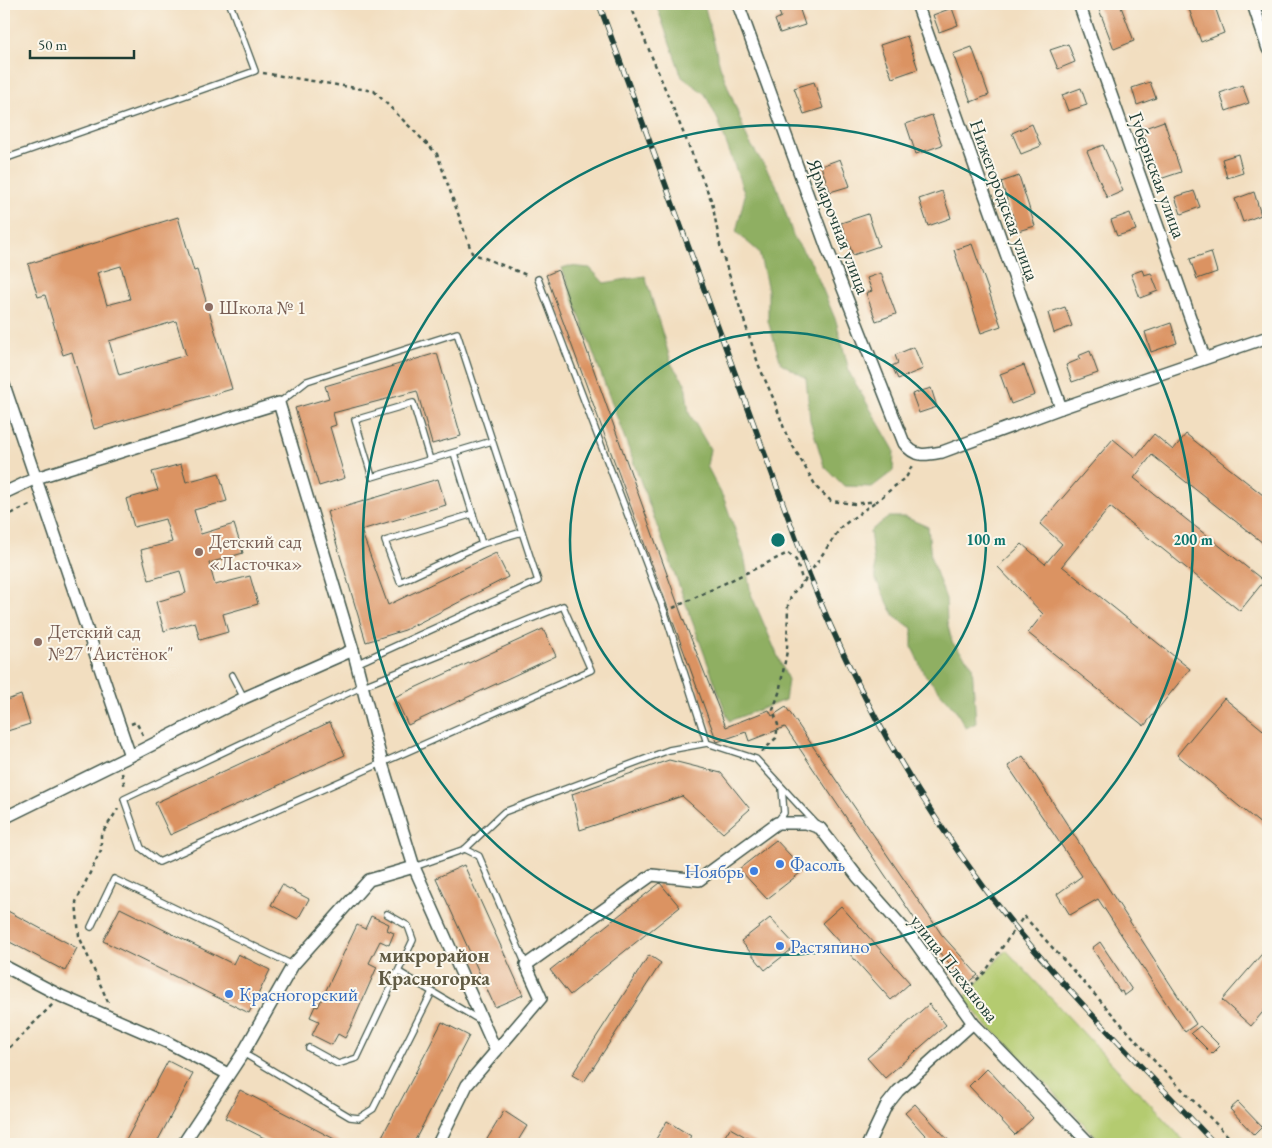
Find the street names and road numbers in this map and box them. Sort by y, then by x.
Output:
street label: Губернская улица [1123,109,1192,242]
street label: Нижегородская улица [964,116,1045,285]
street label: Ярмарочная улица [801,154,876,298]
street label: улица Плеханова [905,909,1005,1028]

